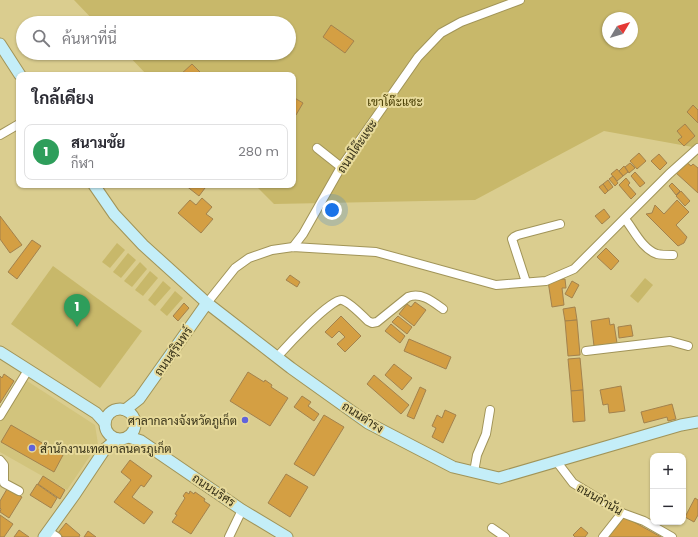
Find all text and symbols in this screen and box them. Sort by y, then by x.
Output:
north arrow [602,12,638,48]
search box [16,16,296,60]
icon: search [30,27,52,49]
text: ค้นหาที่นี่ [62,28,117,49]
text: ใกล้เคียง [32,86,94,110]
park label: เขาโต๊ะแซะ [367,93,423,110]
street label: ถนนโต๊ะแซะ [333,116,381,176]
text: สนามชัย [71,132,125,153]
text: 1 [44,142,48,161]
text: 280 m [238,142,279,161]
text: กีฬา [71,154,94,173]
your location [322,200,342,220]
pin: 1 [64,294,90,327]
street label: ถนนสุรินทร์ [150,323,197,380]
street label: ถนนดำรง [339,397,387,437]
place label: ศาลากลางจังหวัดภูเก็ต [128,412,237,429]
marker: ศาลากลางจังหวัดภูเก็ต [240,415,250,425]
place label: สำนักงานเทศบาลนครภูเก็ต [40,440,172,457]
marker: สำนักงานเทศบาลนครภูเก็ต [27,443,37,453]
map controls [650,453,686,525]
button: + [650,453,686,489]
street label: ถนนนริศร [189,469,239,511]
street label: ถนนกำนัน [574,479,626,519]
button: − [650,489,686,525]

